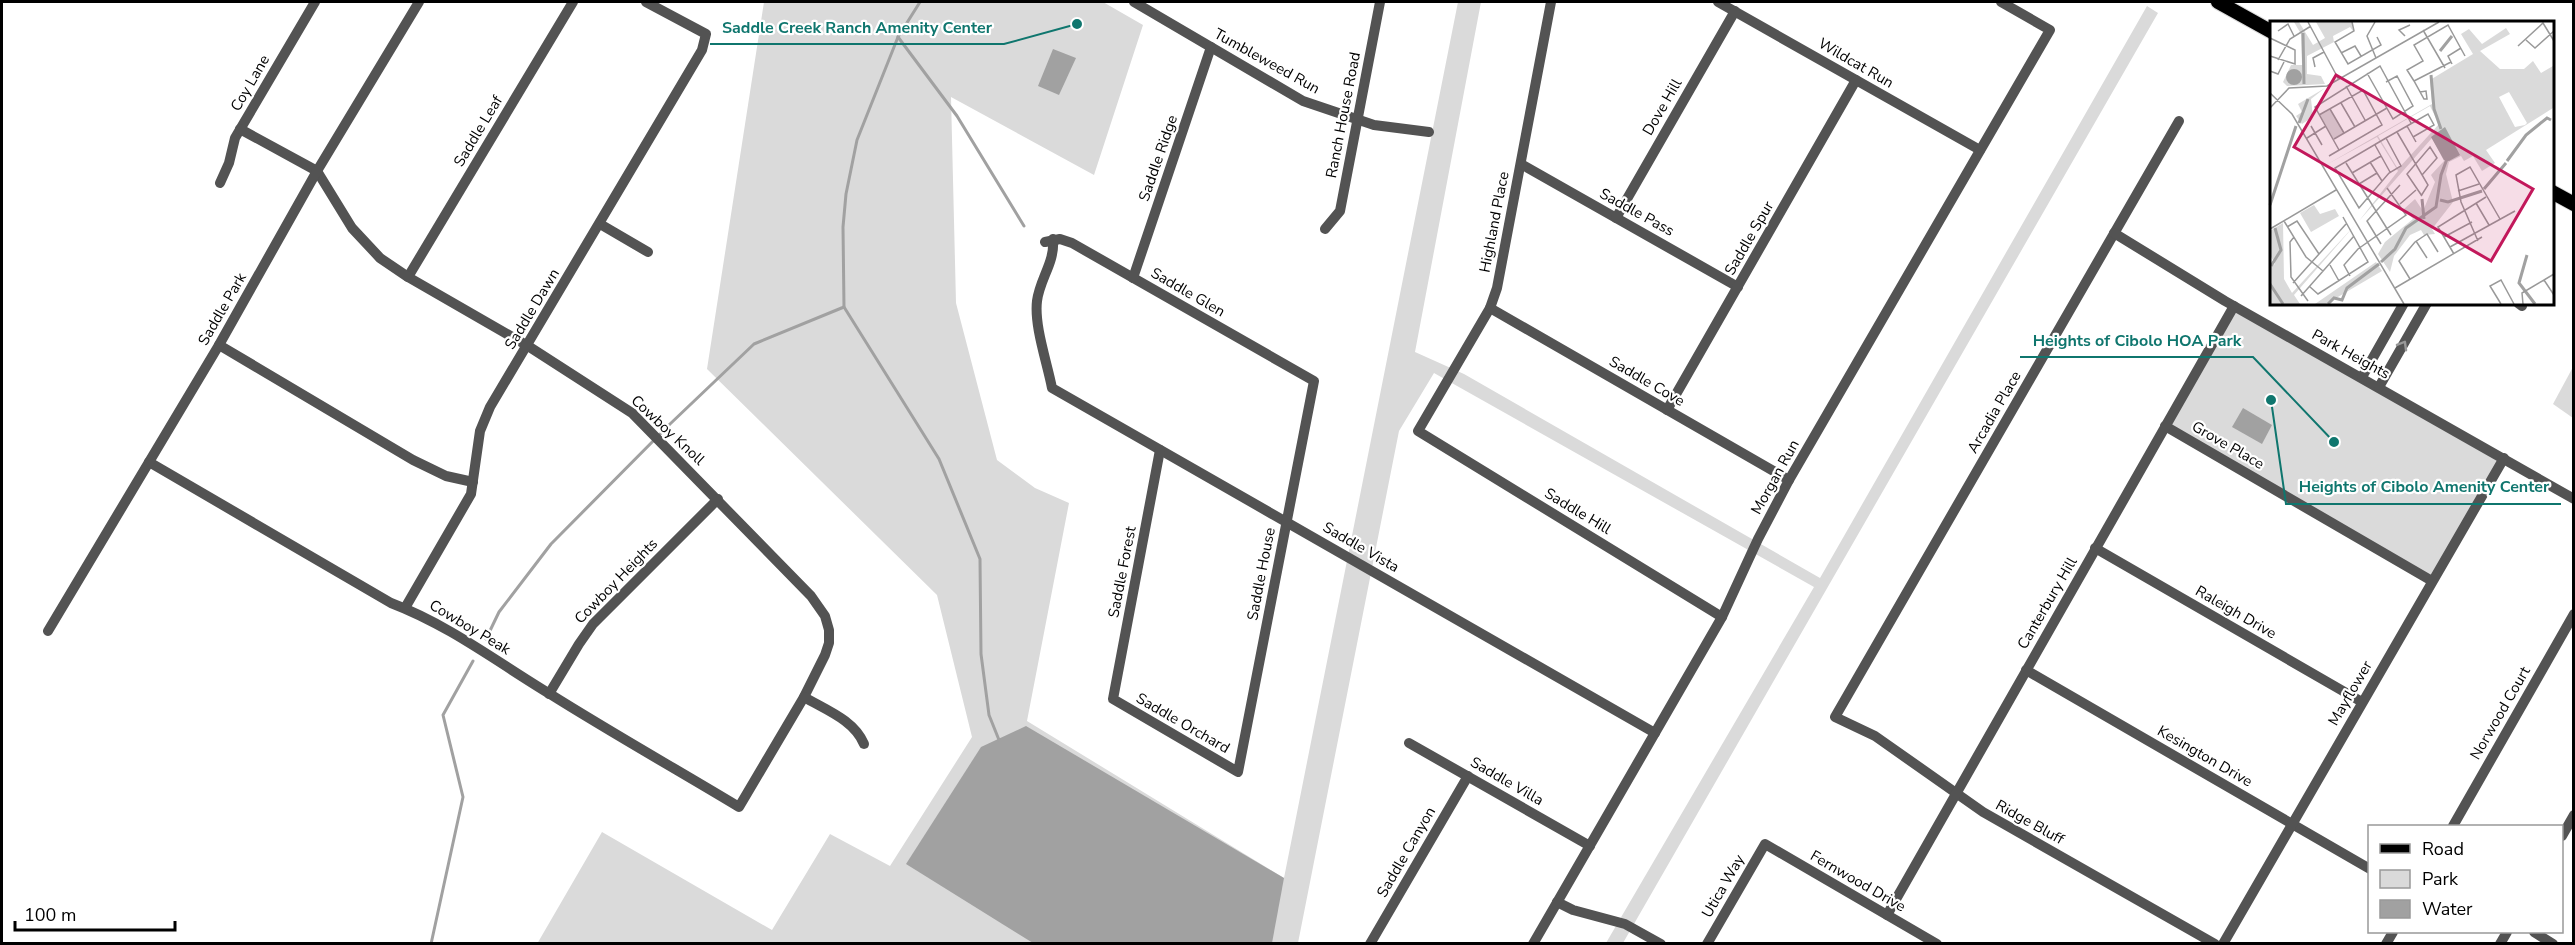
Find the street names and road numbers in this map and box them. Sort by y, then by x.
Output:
street label: Tumbleweed Run [1210,24,1324,98]
street label: Wildcat Run [1815,33,1897,93]
street label: Ranch House Road [1321,50,1365,180]
street label: Coy Lane [226,51,274,115]
street label: Dove Hill [1638,74,1687,139]
street label: Saddle Leaf [449,91,508,170]
street label: Saddle Ridge [1134,112,1182,204]
street label: Highland Place [1474,170,1514,274]
street label: Saddle Pass [1596,183,1678,241]
street label: Saddle Spur [1720,197,1779,279]
street label: Saddle Glen [1147,263,1229,321]
street label: Saddle Dawn [500,265,564,353]
street label: Saddle Park [193,269,251,349]
street label: Park Heights [2308,324,2394,384]
street label: Saddle Cove [1606,351,1689,411]
street label: Arcadia Place [1962,367,2026,457]
street label: Cowboy Knoll [627,391,710,470]
street label: Grove Place [2188,416,2268,474]
street label: Morgan Run [1746,436,1804,518]
street label: Saddle Hill [1541,483,1616,539]
street label: Saddle Vista [1319,517,1403,577]
street label: Saddle Forest [1103,524,1141,619]
street label: Saddle House [1242,526,1280,622]
street label: Cowboy Heights [570,534,662,628]
street label: Canterbury Hill [2013,553,2082,653]
street label: Raleigh Drive [2192,581,2280,643]
street label: Cowboy Peak [426,595,515,659]
street label: Mayflower [2323,656,2377,729]
street label: Norwood Court [2465,662,2535,763]
street label: Saddle Orchard [1132,688,1234,758]
street label: Kesington Drive [2154,721,2256,791]
street label: Saddle Villa [1467,752,1547,810]
street label: Ridge Bluff [1992,795,2069,850]
street label: Saddle Canyon [1372,803,1440,901]
street label: Fernwood Drive [1807,846,1909,916]
street label: Utica Way [1697,851,1749,921]

